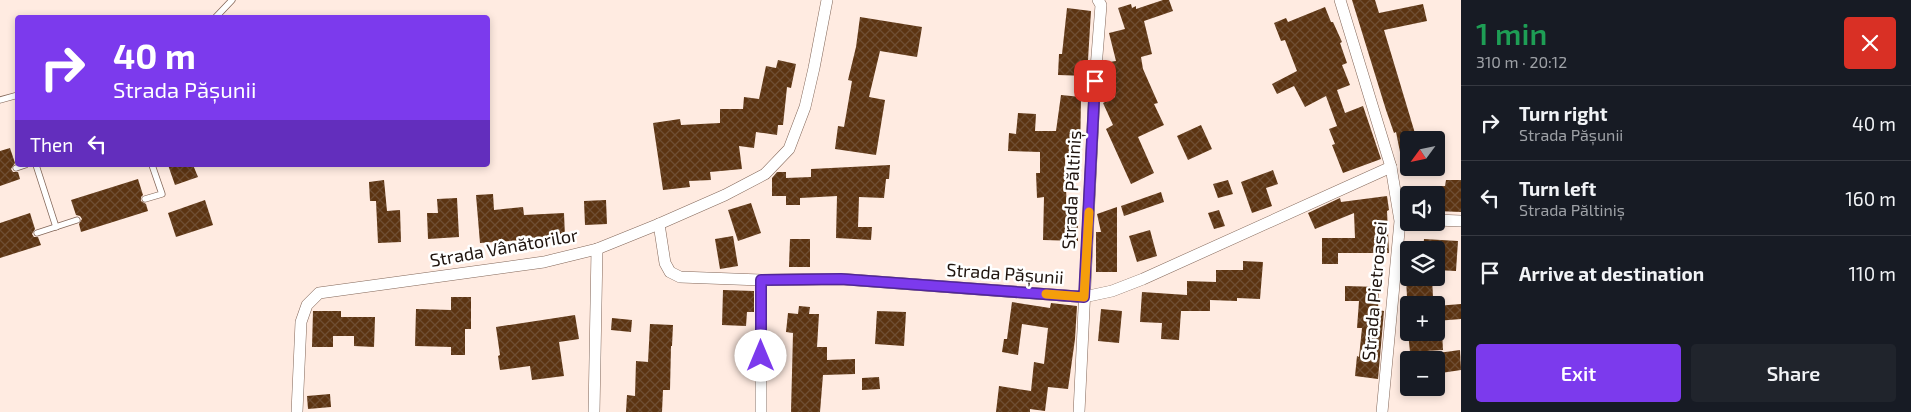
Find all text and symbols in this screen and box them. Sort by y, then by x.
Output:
text: 1 min [1476,15,1547,51]
button: close [1844,17,1896,69]
text: 40 m [113,34,196,76]
icon: right [30,35,95,100]
text: 310 m · 20:12 [1476,52,1567,71]
pin [1074,60,1116,102]
icon: arrive [1081,67,1109,95]
text: Strada Pășunii [113,76,256,102]
text: Turn right [1519,102,1607,125]
icon: right [1476,109,1504,137]
text: 40 m [1852,112,1896,135]
text: Strada Pășunii [1519,125,1623,144]
icon: left [83,130,111,158]
street label: Strada Păltiniș [1057,130,1086,250]
north arrow [1400,131,1445,176]
map controls [1400,131,1445,396]
text: Then [30,133,73,156]
text: Turn left [1519,177,1596,200]
icon: left [1476,184,1504,212]
button: sound [1400,186,1445,231]
text: 160 m [1845,187,1896,210]
text: Strada Păltiniș [1519,200,1625,219]
street label: Strada Pietroasei [1357,220,1391,362]
street label: Strada Vânătorilor [428,223,580,271]
button: layers [1400,241,1445,286]
street label: Strada Pășunii [946,258,1064,289]
icon: arrive [1476,259,1504,287]
text: Arrive at destination [1519,262,1704,285]
text: 110 m [1849,262,1896,285]
button: + [1400,296,1445,341]
position arrow [734,329,786,381]
button: Exit [1476,344,1681,402]
button: Share [1691,344,1896,402]
button: − [1400,351,1445,396]

